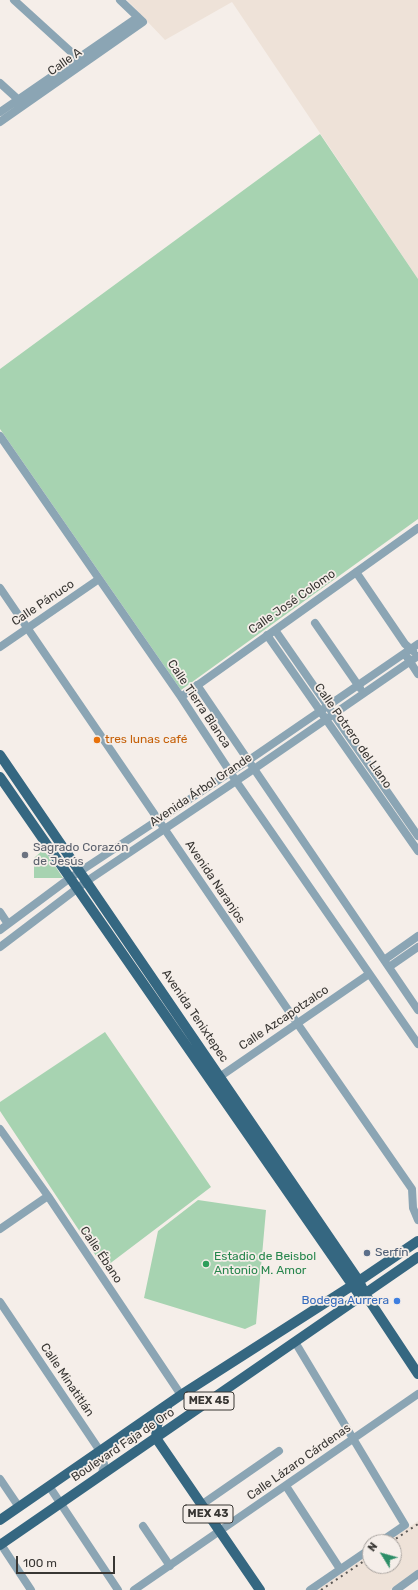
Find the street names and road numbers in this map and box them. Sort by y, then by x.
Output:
street label: Calle A [45,45,85,79]
street label: Calle José Colomo [246,567,338,637]
street label: Calle Pánuco [9,577,77,629]
street label: Calle Tierra Blanca [164,657,234,751]
street label: Calle Potrero del Llano [311,681,395,791]
street label: Avenida Árbol Grande [147,750,255,830]
street label: Avenida Naranjos [182,838,248,926]
street label: Avenida Tenixtepec [159,967,231,1065]
street label: Calle Azcapotzalco [236,983,332,1053]
street label: Calle Ébano [77,1224,125,1286]
street label: Calle Minatitlán [37,1341,97,1419]
road number: MEX 45 [184,1392,234,1410]
street label: Boulevard Faja de Oro [69,1405,177,1485]
street label: Calle Lázaro Cárdenas [244,1421,354,1503]
road number: MEX 43 [183,1505,233,1523]

